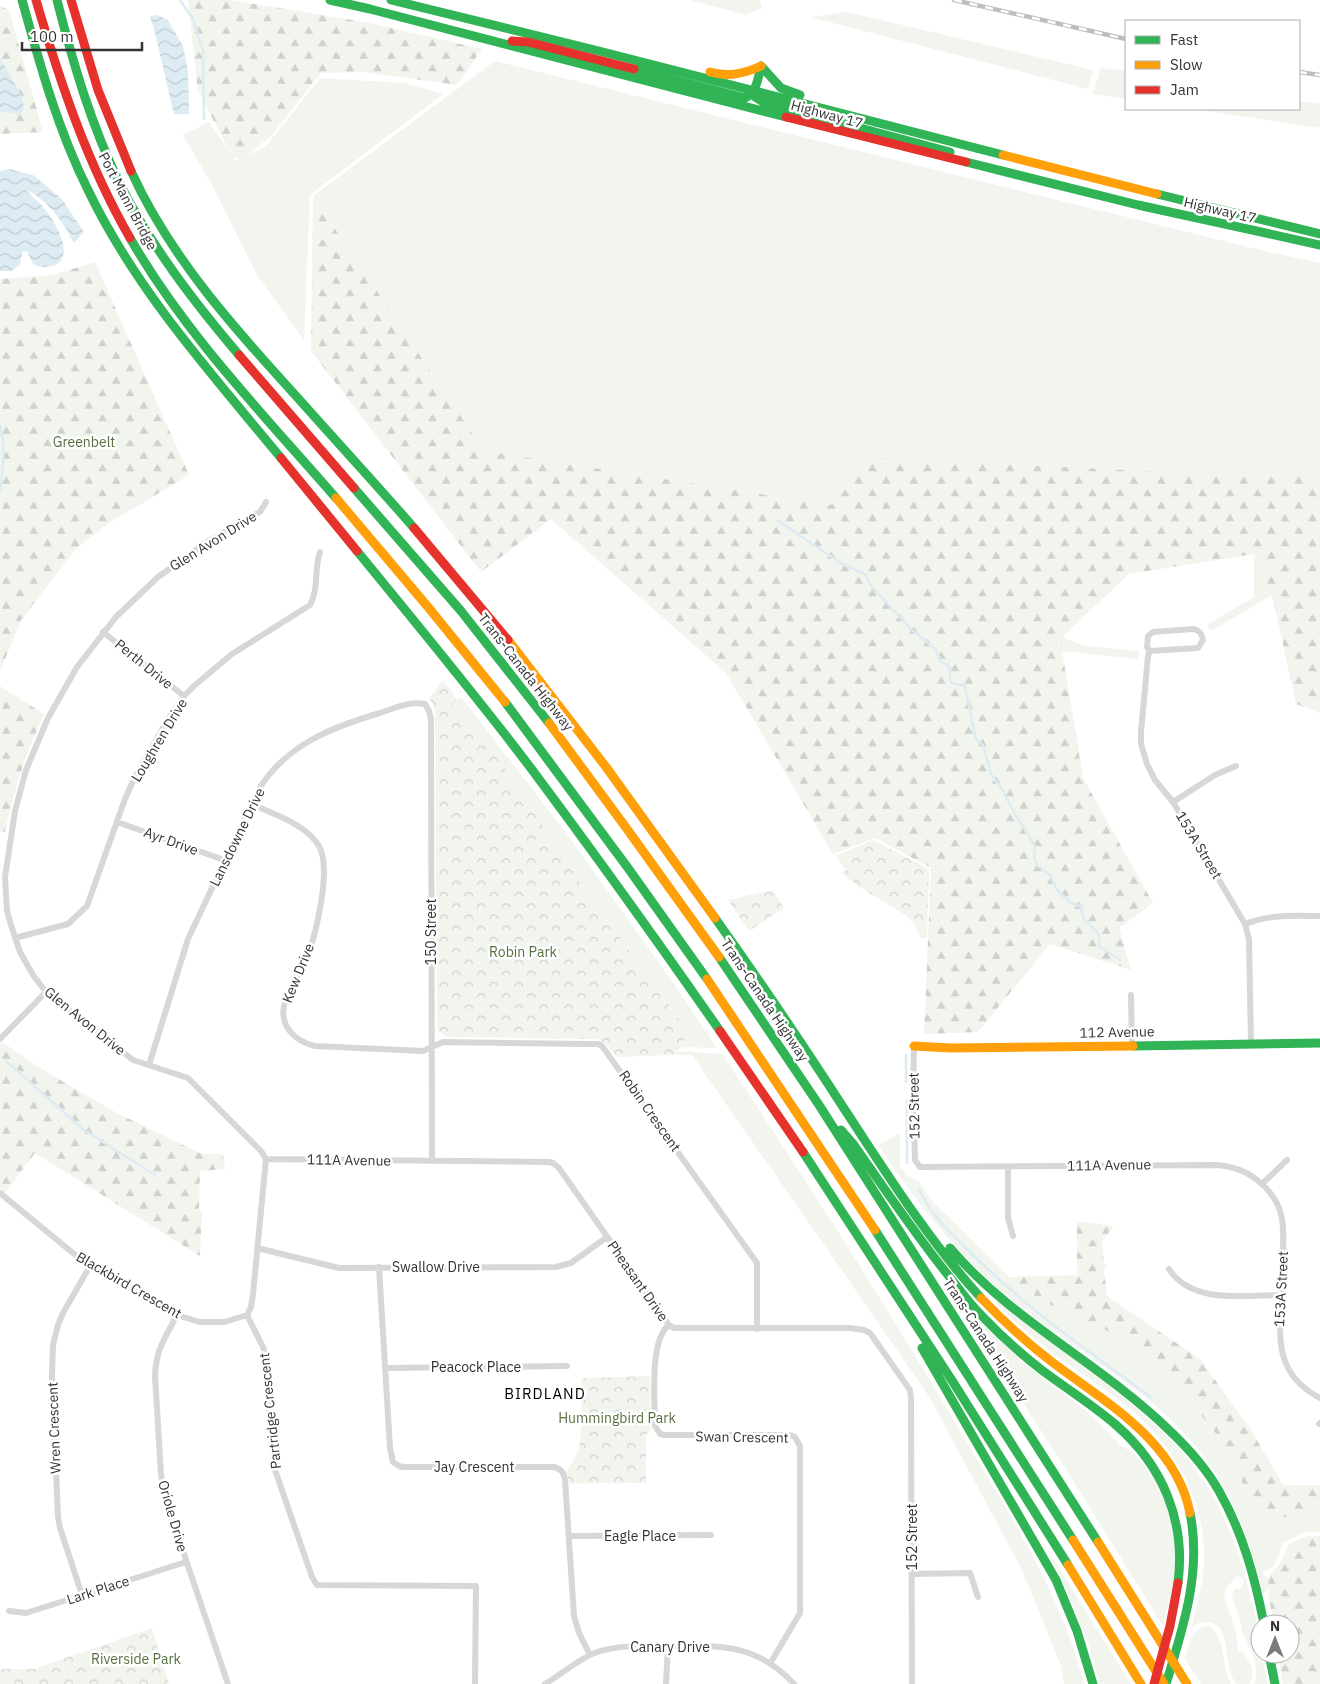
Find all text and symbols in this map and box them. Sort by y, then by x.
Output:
scale bar [22,20,142,52]
legend [1125,20,1300,110]
text: 100 m [30,27,74,46]
text: Fast [1170,30,1198,49]
text: Slow [1170,55,1203,74]
text: Jam [1170,80,1199,99]
street label: Highway 17 [789,96,865,132]
street label: Port Mann Bridge [95,149,162,253]
street label: Highway 17 [1182,193,1258,227]
park label: Greenbelt [53,433,115,451]
street label: Glen Avon Drive [166,507,260,575]
street label: Trans-Canada Highway [474,610,578,735]
street label: Perth Drive [111,635,177,693]
street label: Loughren Drive [127,695,191,785]
street label: Lansdowne Drive [205,785,269,889]
street label: 153A Street [1172,808,1226,882]
street label: Ayr Drive [141,823,201,859]
street label: 150 Street [422,898,440,965]
street label: Trans-Canada Highway [717,935,813,1065]
street label: Kew Drive [278,940,318,1005]
park label: Robin Park [489,943,558,961]
street label: Glen Avon Drive [41,983,130,1060]
street label: 112 Avenue [1079,1022,1155,1042]
street label: Robin Crescent [615,1067,685,1155]
street label: 152 Street [904,1072,924,1140]
street label: 111A Avenue [307,1150,392,1170]
street label: 111A Avenue [1067,1155,1152,1175]
street label: Pheasant Drive [604,1237,673,1325]
street label: Blackbird Crescent [73,1248,185,1323]
street label: 153A Street [1270,1251,1292,1327]
street label: Swallow Drive [392,1258,480,1276]
street label: Trans-Canada Highway [939,1274,1033,1406]
street label: Partridge Crescent [255,1352,285,1470]
street label: Peacock Place [431,1358,521,1376]
street label: Wren Crescent [43,1382,65,1474]
district label: BIRDLAND [504,1384,586,1403]
park label: Hummingbird Park [558,1409,676,1427]
street label: Swan Crescent [695,1427,789,1447]
street label: Jay Crescent [434,1458,514,1476]
street label: Oriole Drive [154,1478,192,1554]
street label: 152 Street [903,1503,921,1570]
street label: Eagle Place [604,1527,676,1545]
street label: Lark Place [64,1571,132,1609]
north arrow [1250,1614,1300,1664]
text: N [1270,1617,1280,1635]
street label: Canary Drive [630,1638,710,1656]
park label: Riverside Park [91,1650,182,1668]

